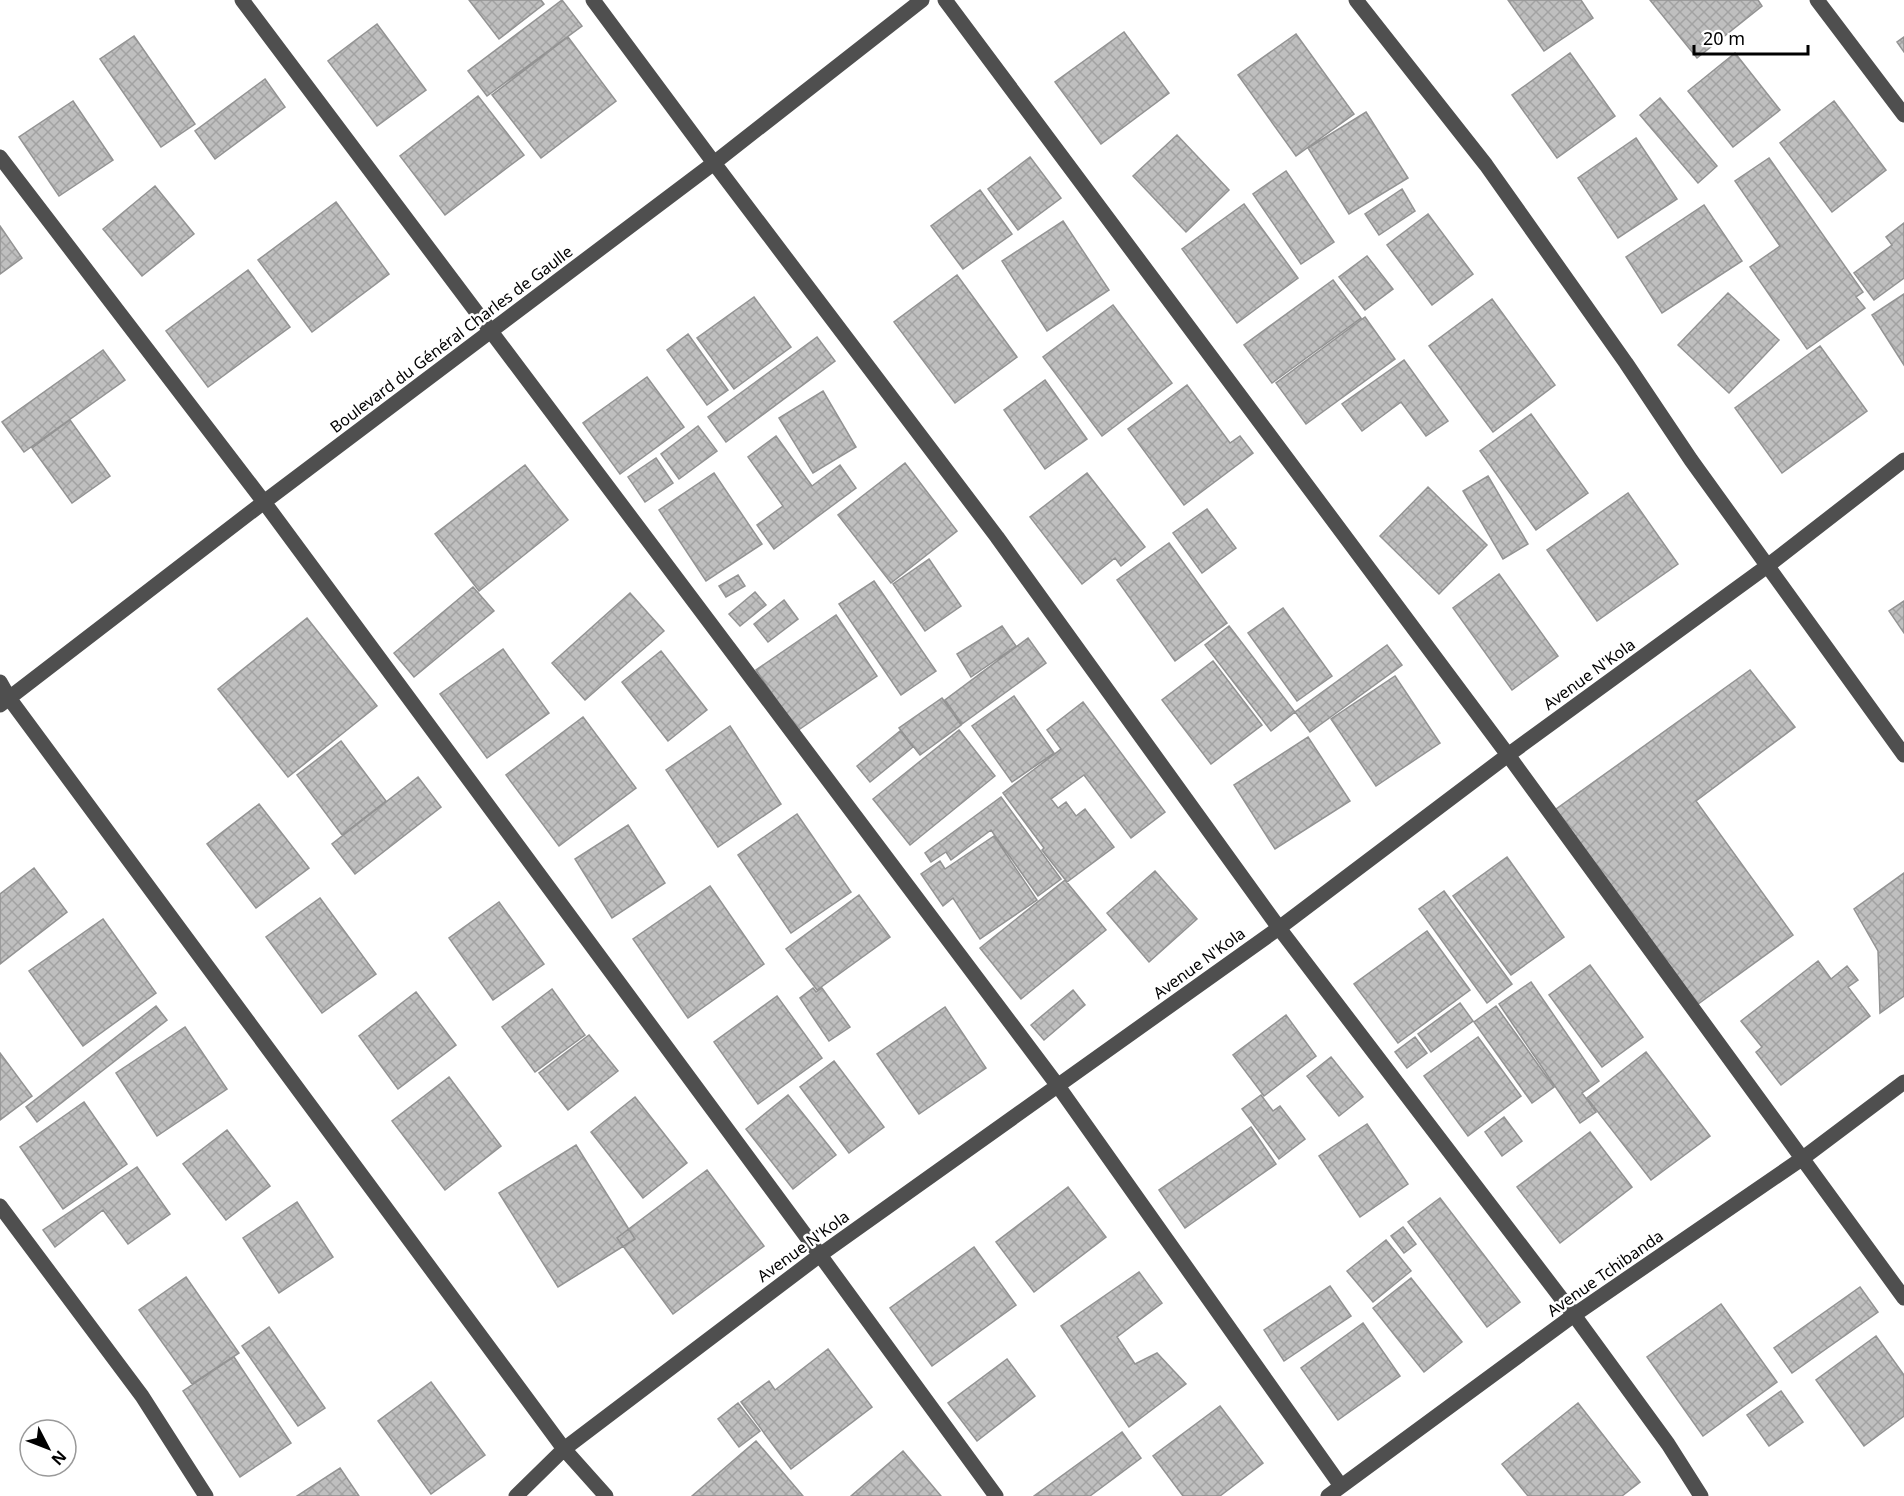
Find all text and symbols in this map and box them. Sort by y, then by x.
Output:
scale bar [1694,18,1808,56]
text: 20 m [1703,26,1745,50]
street label: Boulevard du Général Charles de Gaulle [325,240,577,438]
street label: Avenue N'Kola [1539,633,1639,715]
street label: Avenue N'Kola [1149,922,1249,1004]
street label: Avenue N'Kola [753,1205,853,1287]
street label: Avenue Tchibanda [1542,1225,1668,1321]
north arrow [18,1418,78,1478]
text: N [47,1446,72,1470]

